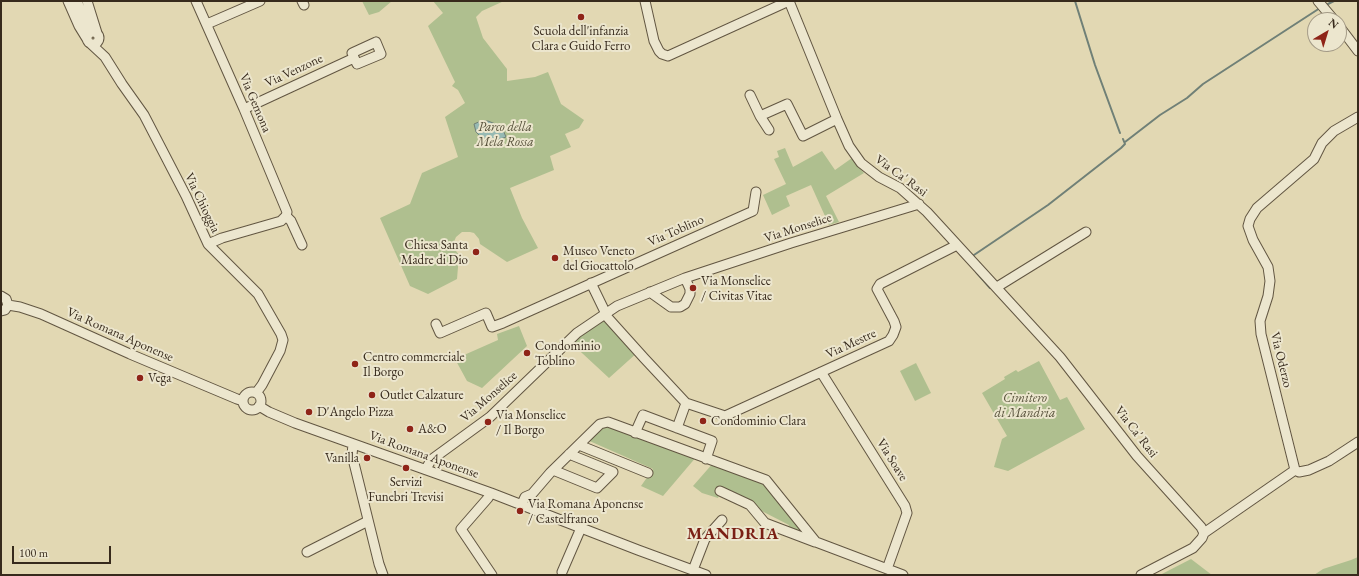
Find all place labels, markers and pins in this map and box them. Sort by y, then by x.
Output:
marker: Scuola dell'infanzia Clara e Guido Ferro [576,12,586,22]
place label: Scuola dell'infanzia Clara e Guido Ferro [532,23,630,54]
place label: Chiesa Santa Madre di Dio [401,237,468,268]
place label: Museo Veneto del Giocattolo [563,243,635,274]
marker: Chiesa Santa Madre di Dio [471,247,481,257]
marker: Museo Veneto del Giocattolo [550,253,560,263]
place label: Via Monselice / Civitas Vitae [701,273,772,304]
marker: Via Monselice / Civitas Vitae [688,283,698,293]
place label: Condominio Toblino [535,338,600,369]
marker: Condominio Toblino [522,348,532,358]
place label: Centro commerciale Il Borgo [363,349,465,380]
marker: Centro commerciale Il Borgo [350,359,360,369]
place label: Vega [148,370,171,386]
marker: Vega [135,373,145,383]
place label: Outlet Calzature [380,387,464,403]
marker: Outlet Calzature [367,390,377,400]
place label: D'Angelo Pizza [317,404,393,420]
marker: D'Angelo Pizza [304,407,314,417]
place label: Via Monselice / Il Borgo [496,407,566,438]
place label: Condominio Clara [711,413,806,429]
marker: Condominio Clara [698,416,708,426]
marker: Via Monselice / Il Borgo [483,417,493,427]
place label: A&O [418,421,447,437]
marker: A&O [405,424,415,434]
place label: Vanilla [325,450,359,466]
marker: Vanilla [362,453,372,463]
marker: Servizi Funebri Trevisi [401,463,411,473]
place label: Servizi Funebri Trevisi [368,474,444,505]
place label: Via Romana Aponense / Castelfranco [528,496,643,527]
marker: Via Romana Aponense / Castelfranco [515,506,525,516]

